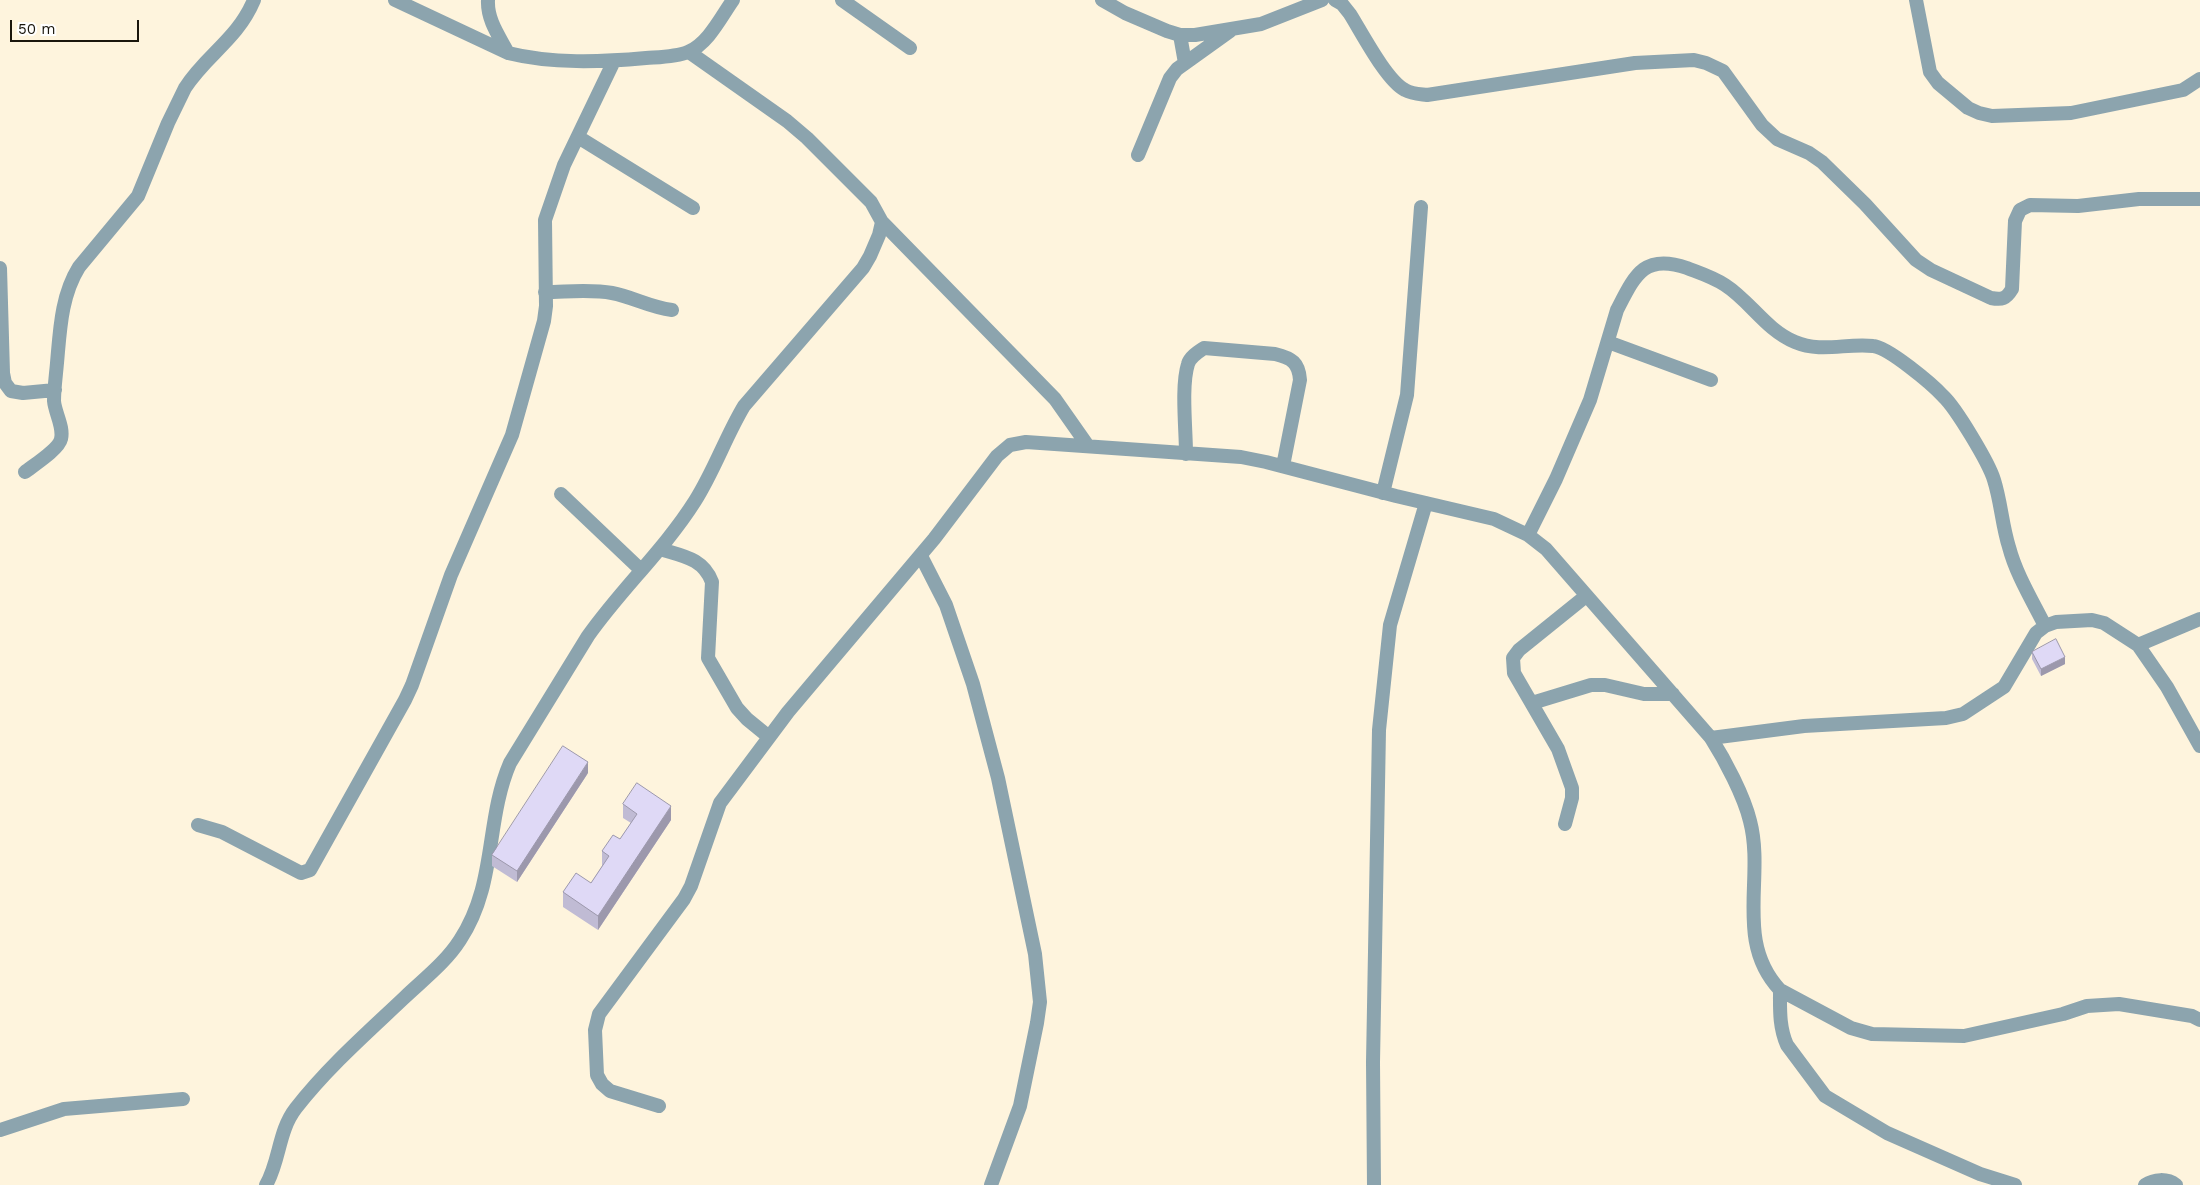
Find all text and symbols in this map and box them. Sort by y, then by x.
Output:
scale bar [12,10,141,42]
text: 50 m [18,20,55,38]

